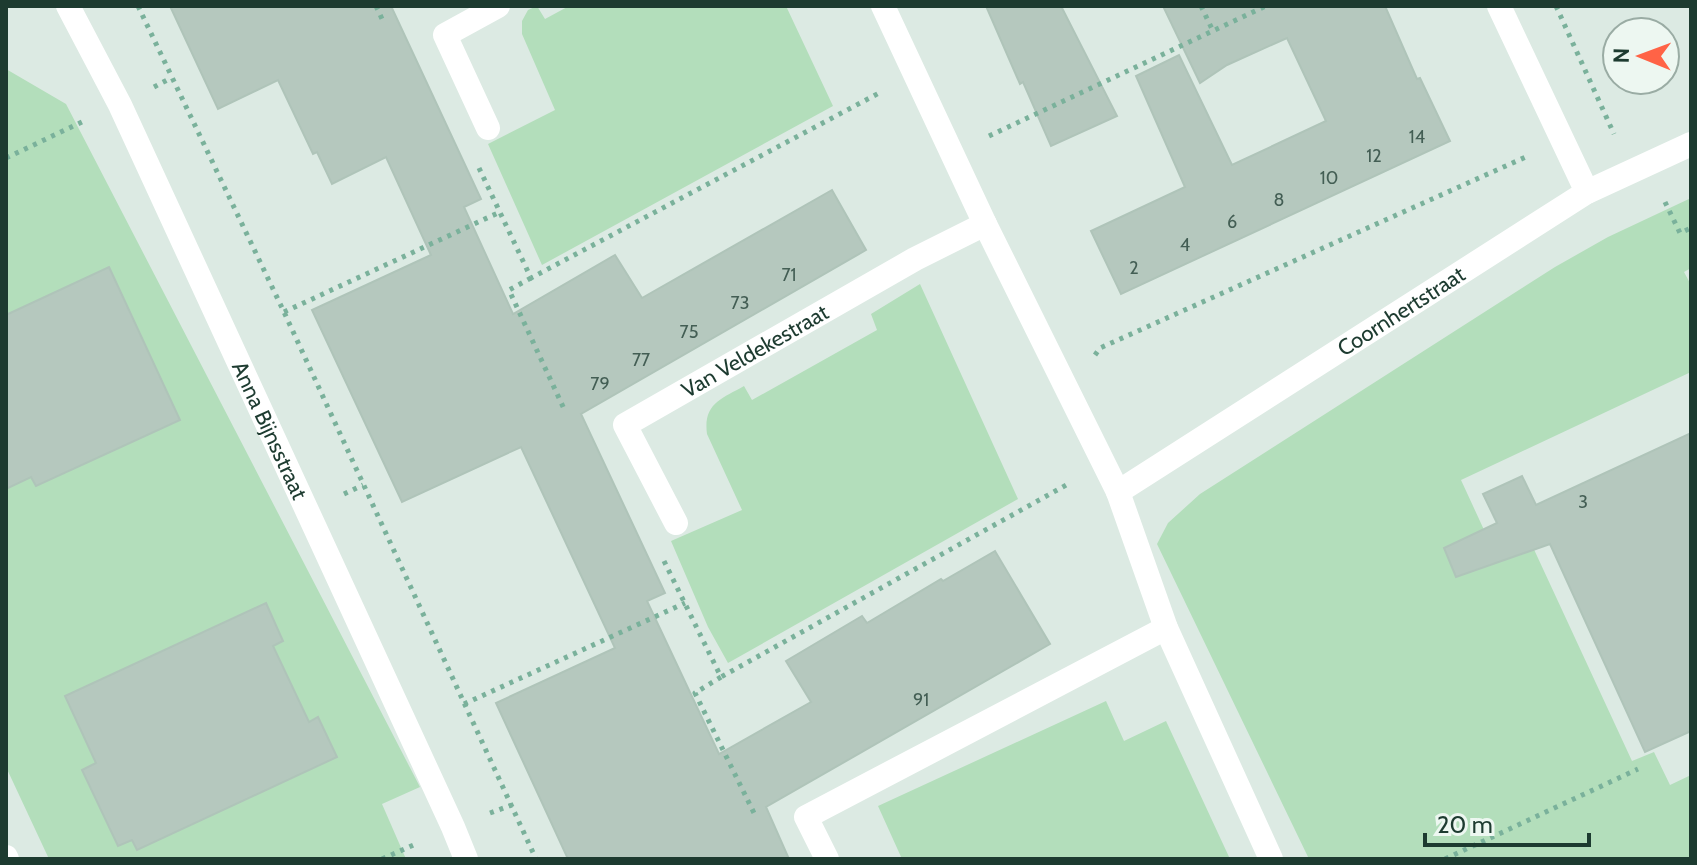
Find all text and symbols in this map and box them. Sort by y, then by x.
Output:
north arrow [1601,16,1681,96]
text: N [1608,48,1635,64]
house number: 14 [1409,126,1425,148]
house number: 12 [1366,145,1382,167]
house number: 10 [1320,167,1338,189]
house number: 8 [1274,189,1284,211]
house number: 6 [1227,211,1237,233]
house number: 4 [1180,234,1190,256]
house number: 2 [1129,257,1139,279]
street label: Coornhertstraat [1333,260,1471,362]
house number: 71 [782,264,796,286]
house number: 73 [731,292,749,314]
street label: Van Veldekestraat [677,298,834,404]
house number: 75 [680,321,698,343]
house number: 77 [632,349,650,371]
street label: Anna Bijnsstraat [226,357,313,504]
house number: 79 [590,373,610,395]
house number: 3 [1578,491,1588,513]
house number: 91 [913,689,929,711]
scale bar [1425,797,1589,847]
text: 20 m [1437,810,1493,839]

